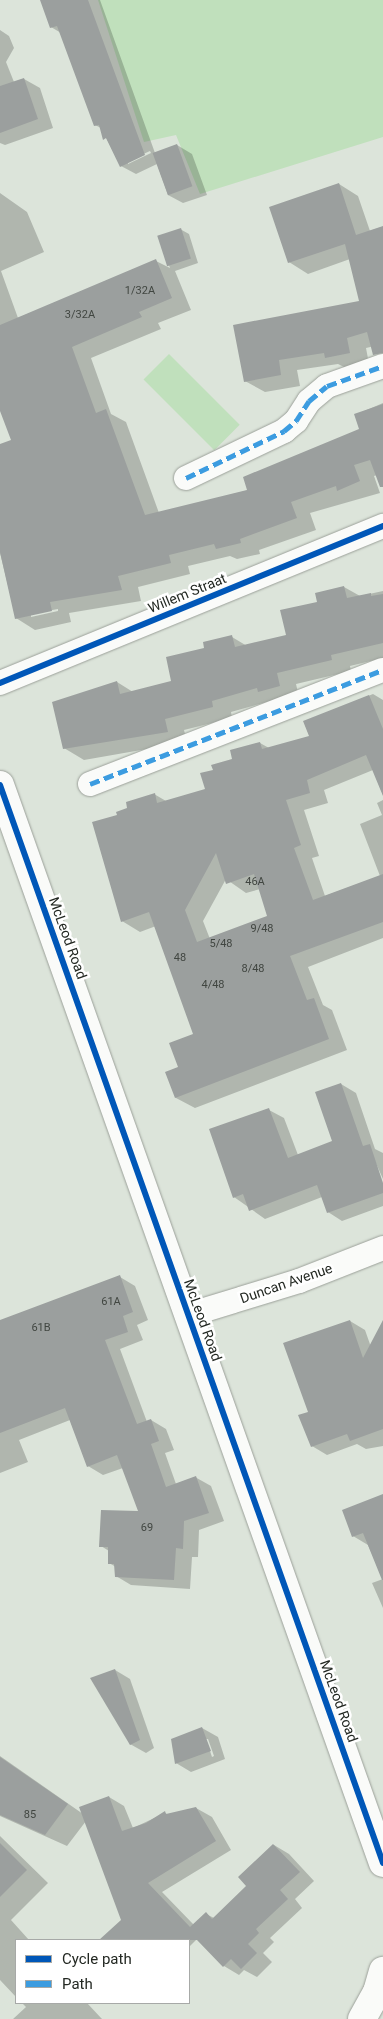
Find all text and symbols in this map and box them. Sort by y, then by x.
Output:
house number: 1/32A [125,284,155,298]
house number: 3/32A [65,308,95,322]
street label: Willem Straat [145,570,229,616]
house number: 46A [245,875,265,889]
street label: McLeod Road [45,895,91,981]
house number: 9/48 [250,922,274,936]
house number: 5/48 [209,937,233,951]
house number: 48 [174,951,186,965]
house number: 8/48 [241,962,265,976]
house number: 4/48 [201,978,225,992]
street label: Duncan Avenue [238,1259,334,1307]
street label: McLeod Road [180,1277,226,1363]
house number: 61A [101,1295,121,1309]
house number: 61B [31,1321,51,1335]
house number: 69 [141,1521,153,1535]
street label: McLeod Road [316,1658,362,1744]
house number: 85 [24,1808,36,1822]
legend [15,1939,190,2004]
text: Cycle path [62,1950,132,1968]
text: Path [62,1975,93,1993]

